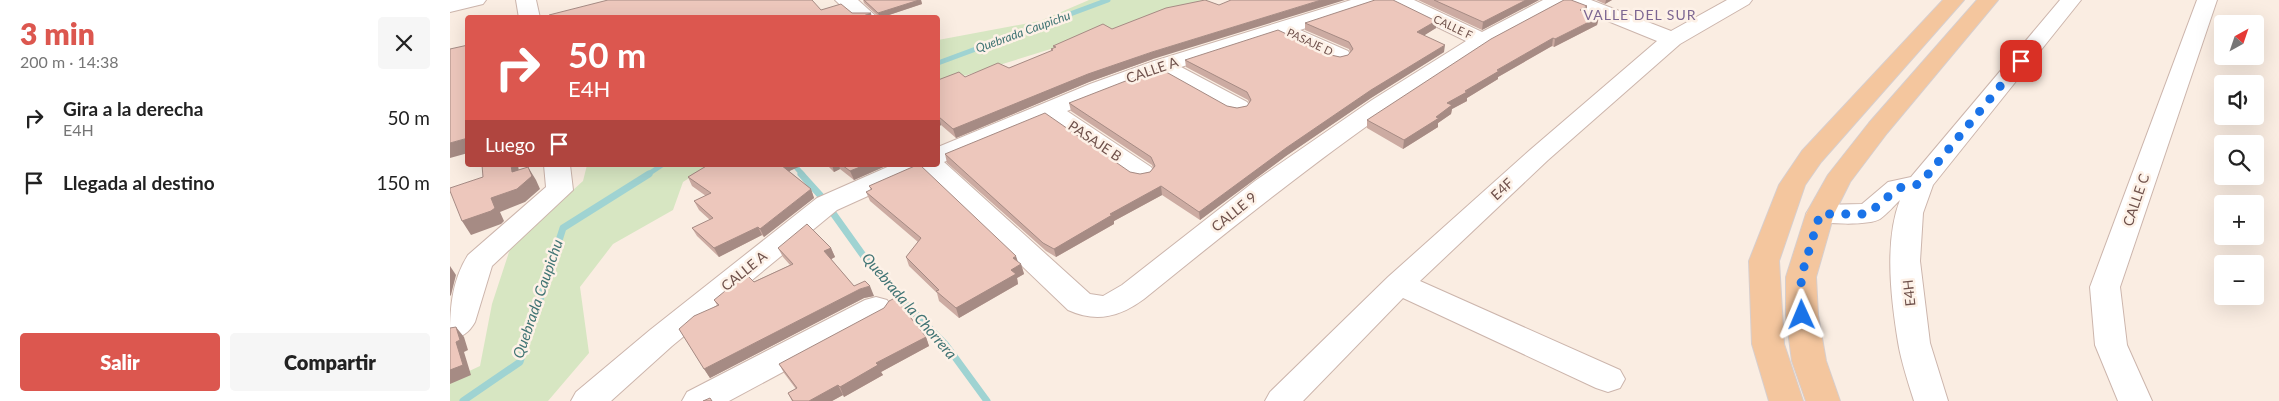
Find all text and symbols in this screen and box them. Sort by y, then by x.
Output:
district label: VALLE DEL SUR [1584,6,1697,23]
water label: Quebrada Caupichu [973,7,1072,56]
street label: CALLE F [1432,12,1475,41]
text: 3 min [20,15,95,51]
north arrow [2214,15,2264,65]
map controls [2214,15,2264,305]
button: close [378,17,430,69]
street label: PASAJE D [1285,25,1335,58]
text: 50 m [568,33,646,75]
icon: right [485,35,550,100]
pin [2000,40,2042,82]
icon: arrive [2007,47,2035,75]
text: 200 m · 14:38 [20,52,119,71]
street label: CALLE A [1124,53,1181,86]
text: E4H [568,75,610,102]
button: sound [2214,75,2264,125]
text: Gira a la derecha [63,97,203,120]
icon: right [20,104,48,132]
text: 50 m [387,106,430,129]
street label: PASAJE B [1065,117,1125,165]
text: E4H [63,120,94,139]
icon: arrive [545,130,573,158]
text: Luego [485,133,535,156]
button: search [2214,135,2264,185]
icon: arrive [20,169,48,197]
text: Llegada al destino [63,171,215,194]
text: 150 m [376,171,430,194]
street label: CALLE C [2119,171,2153,228]
street label: E4F [1487,174,1516,203]
street label: CALLE 9 [1208,188,1260,235]
button: + [2214,195,2264,245]
water label: Quebrada Caupichu [508,237,566,361]
street label: CALLE A [717,247,770,294]
water label: Quebrada la Chorrera [859,249,961,362]
button: − [2214,255,2264,305]
street label: E4H [1899,279,1918,307]
position arrow [1775,288,1827,340]
button: Salir [20,333,220,391]
button: Compartir [230,333,430,391]

